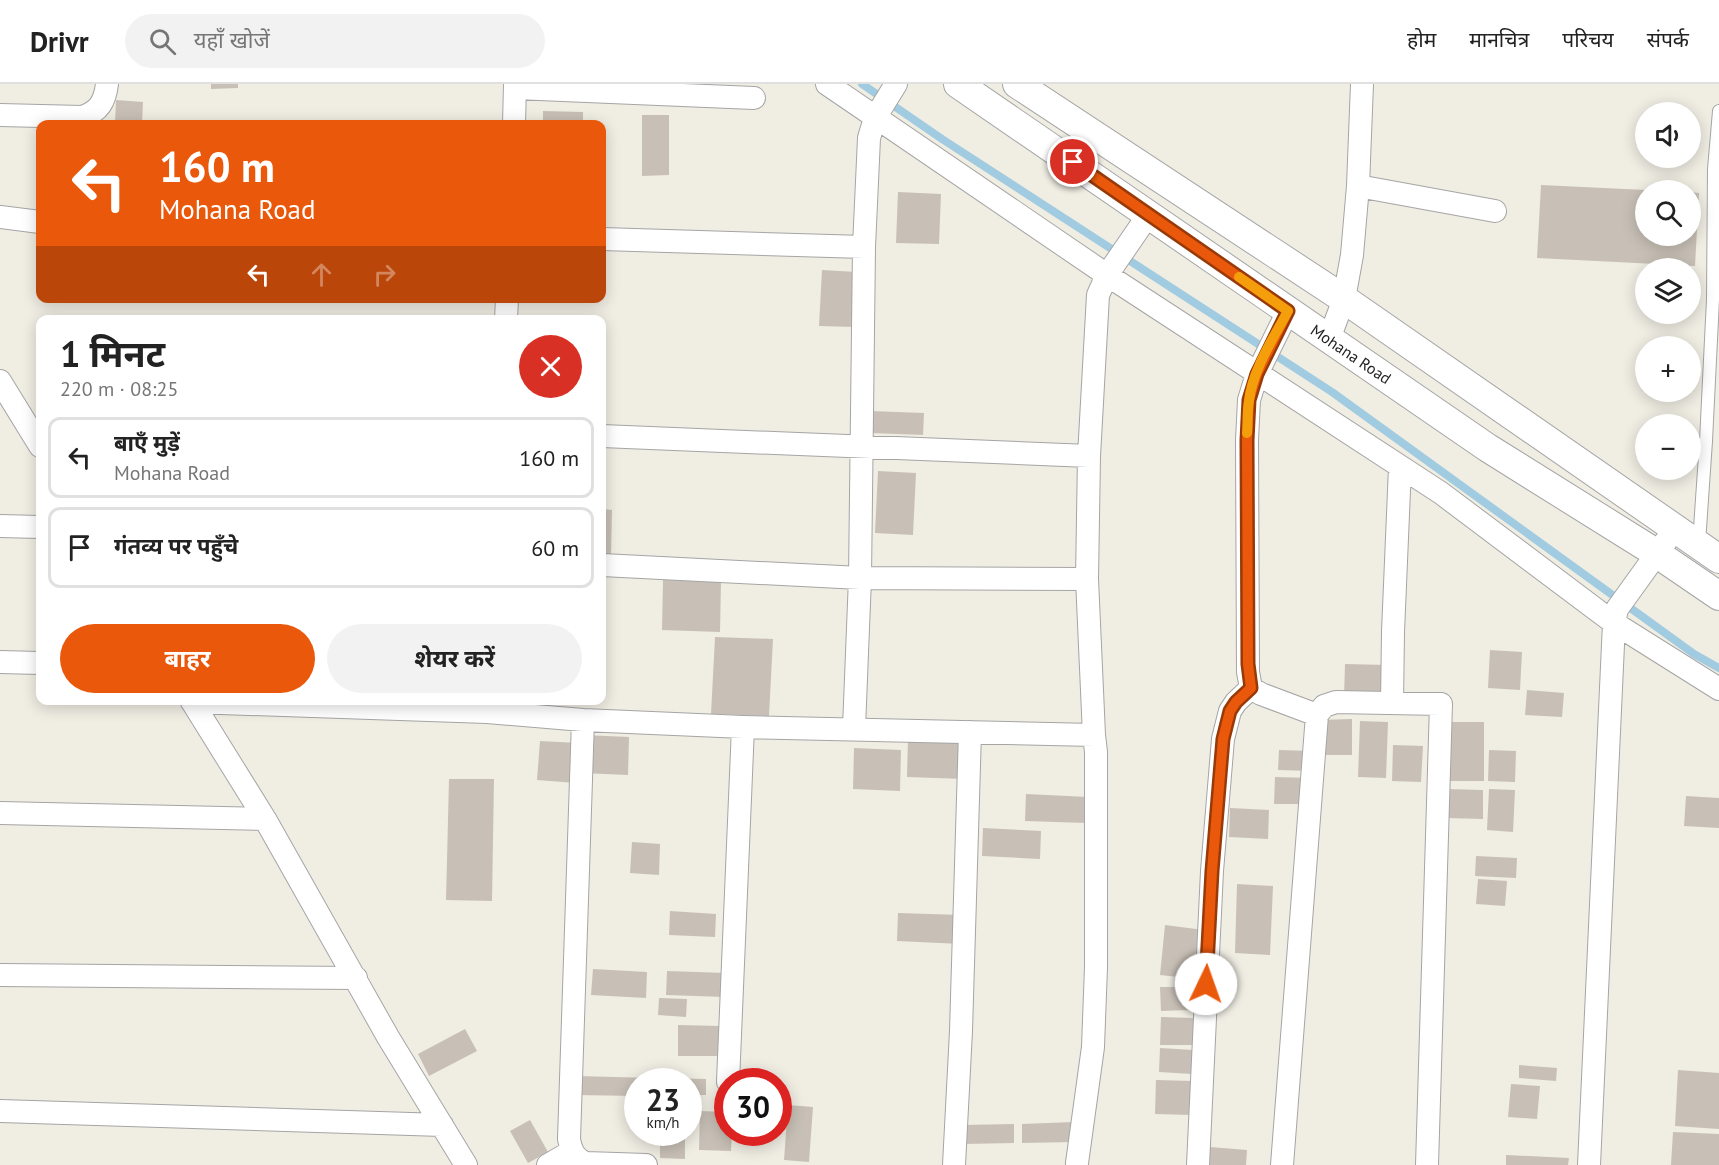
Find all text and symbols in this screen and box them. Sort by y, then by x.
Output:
search box [125,14,545,68]
text: Drivr [30,23,89,60]
icon: search [146,25,179,58]
text: यहाँ खोजें [194,26,270,54]
text: होम [1407,26,1436,53]
text: मानचित्र [1469,26,1529,53]
text: परिचय [1562,26,1614,53]
text: संपर्क [1647,26,1689,53]
map controls [1635,102,1701,480]
button: sound [1635,102,1701,168]
pin [1047,136,1098,187]
text: 160 m [159,139,275,194]
icon: left [60,144,138,222]
icon: arrive [1056,145,1089,178]
button: search [1635,180,1701,246]
text: Mohana Road [159,192,316,226]
icon: left [242,258,275,291]
icon: ahead [305,258,338,291]
icon: right [368,258,401,291]
button: layers [1635,258,1701,324]
street label: Mohana Road [1307,320,1395,388]
text: 1 मिनट [60,330,165,377]
button: close [519,335,582,398]
button: + [1635,336,1701,402]
text: 220 m · 08:25 [60,376,178,402]
button: − [1635,414,1701,480]
text: बाएँ मुड़ें [114,429,180,457]
icon: left [63,441,96,474]
text: 160 m [519,444,579,472]
text: Mohana Road [114,460,230,486]
icon: arrive [63,531,96,564]
text: गंतव्य पर पहुँचे [114,532,238,560]
text: 60 m [531,534,579,562]
button: बाहर [60,624,315,693]
button: शेयर करें [327,624,582,693]
position arrow [1174,952,1238,1016]
speed limit sign: 30 [714,1068,792,1146]
text: 23 [646,1080,680,1119]
text: km/h [647,1113,679,1132]

